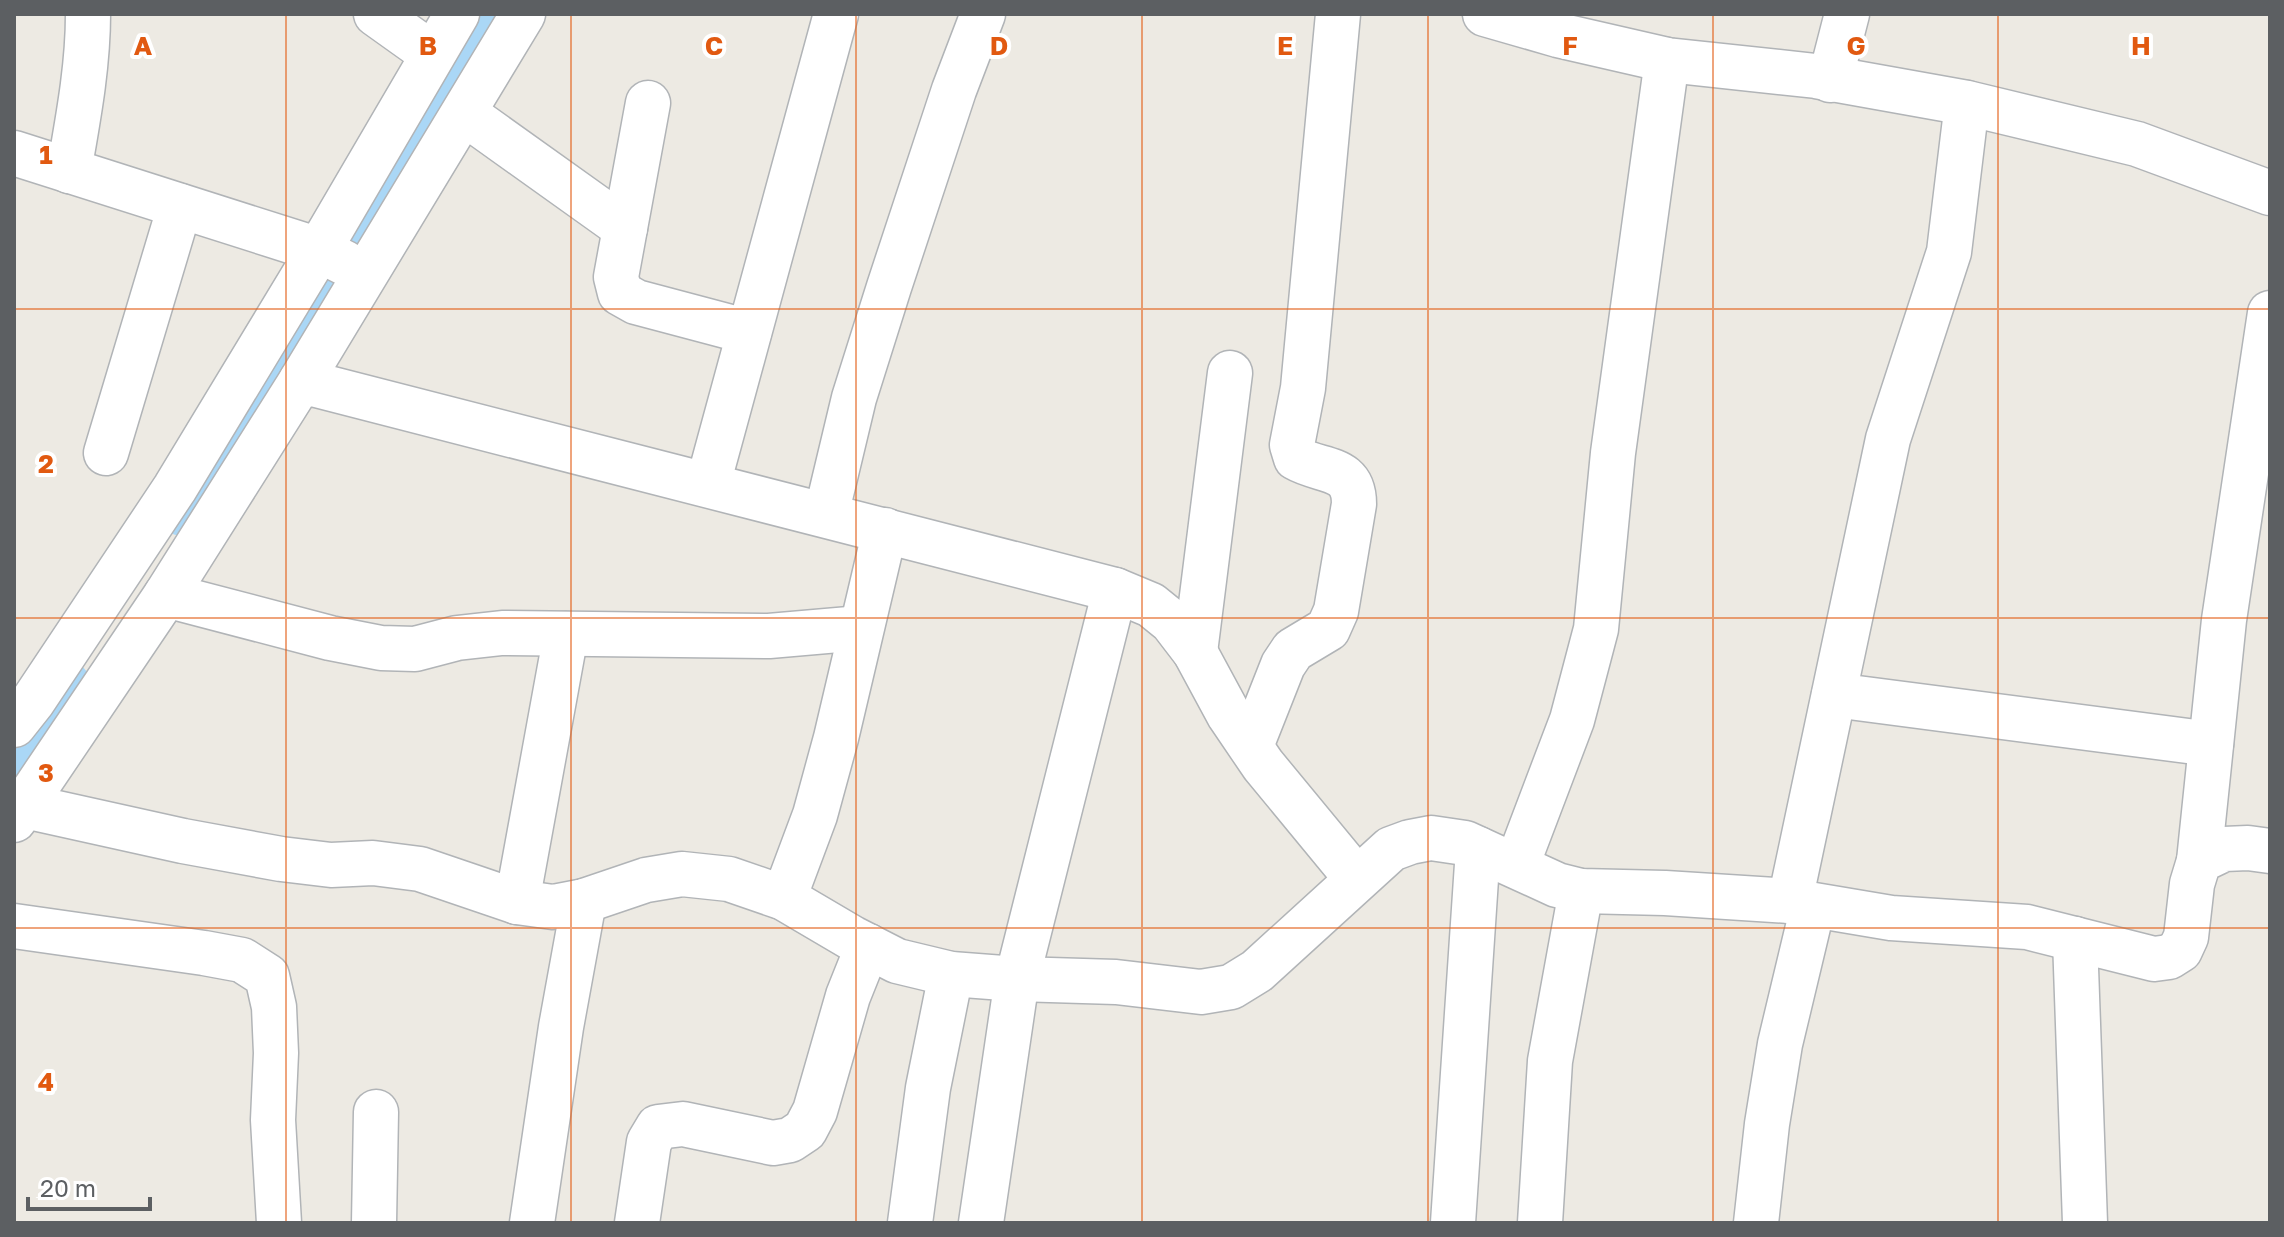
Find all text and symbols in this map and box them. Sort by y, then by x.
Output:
text: A [134,30,153,61]
text: B [419,30,437,61]
text: C [705,30,723,61]
text: D [990,30,1008,61]
text: E [1277,30,1293,61]
text: F [1562,30,1578,61]
text: G [1846,30,1866,61]
text: H [2131,30,2151,61]
text: 1 [39,139,53,170]
text: 2 [38,448,54,479]
text: 3 [38,757,54,788]
text: 4 [38,1066,54,1097]
scale bar [28,1161,150,1211]
text: 20 m [40,1173,96,1202]

